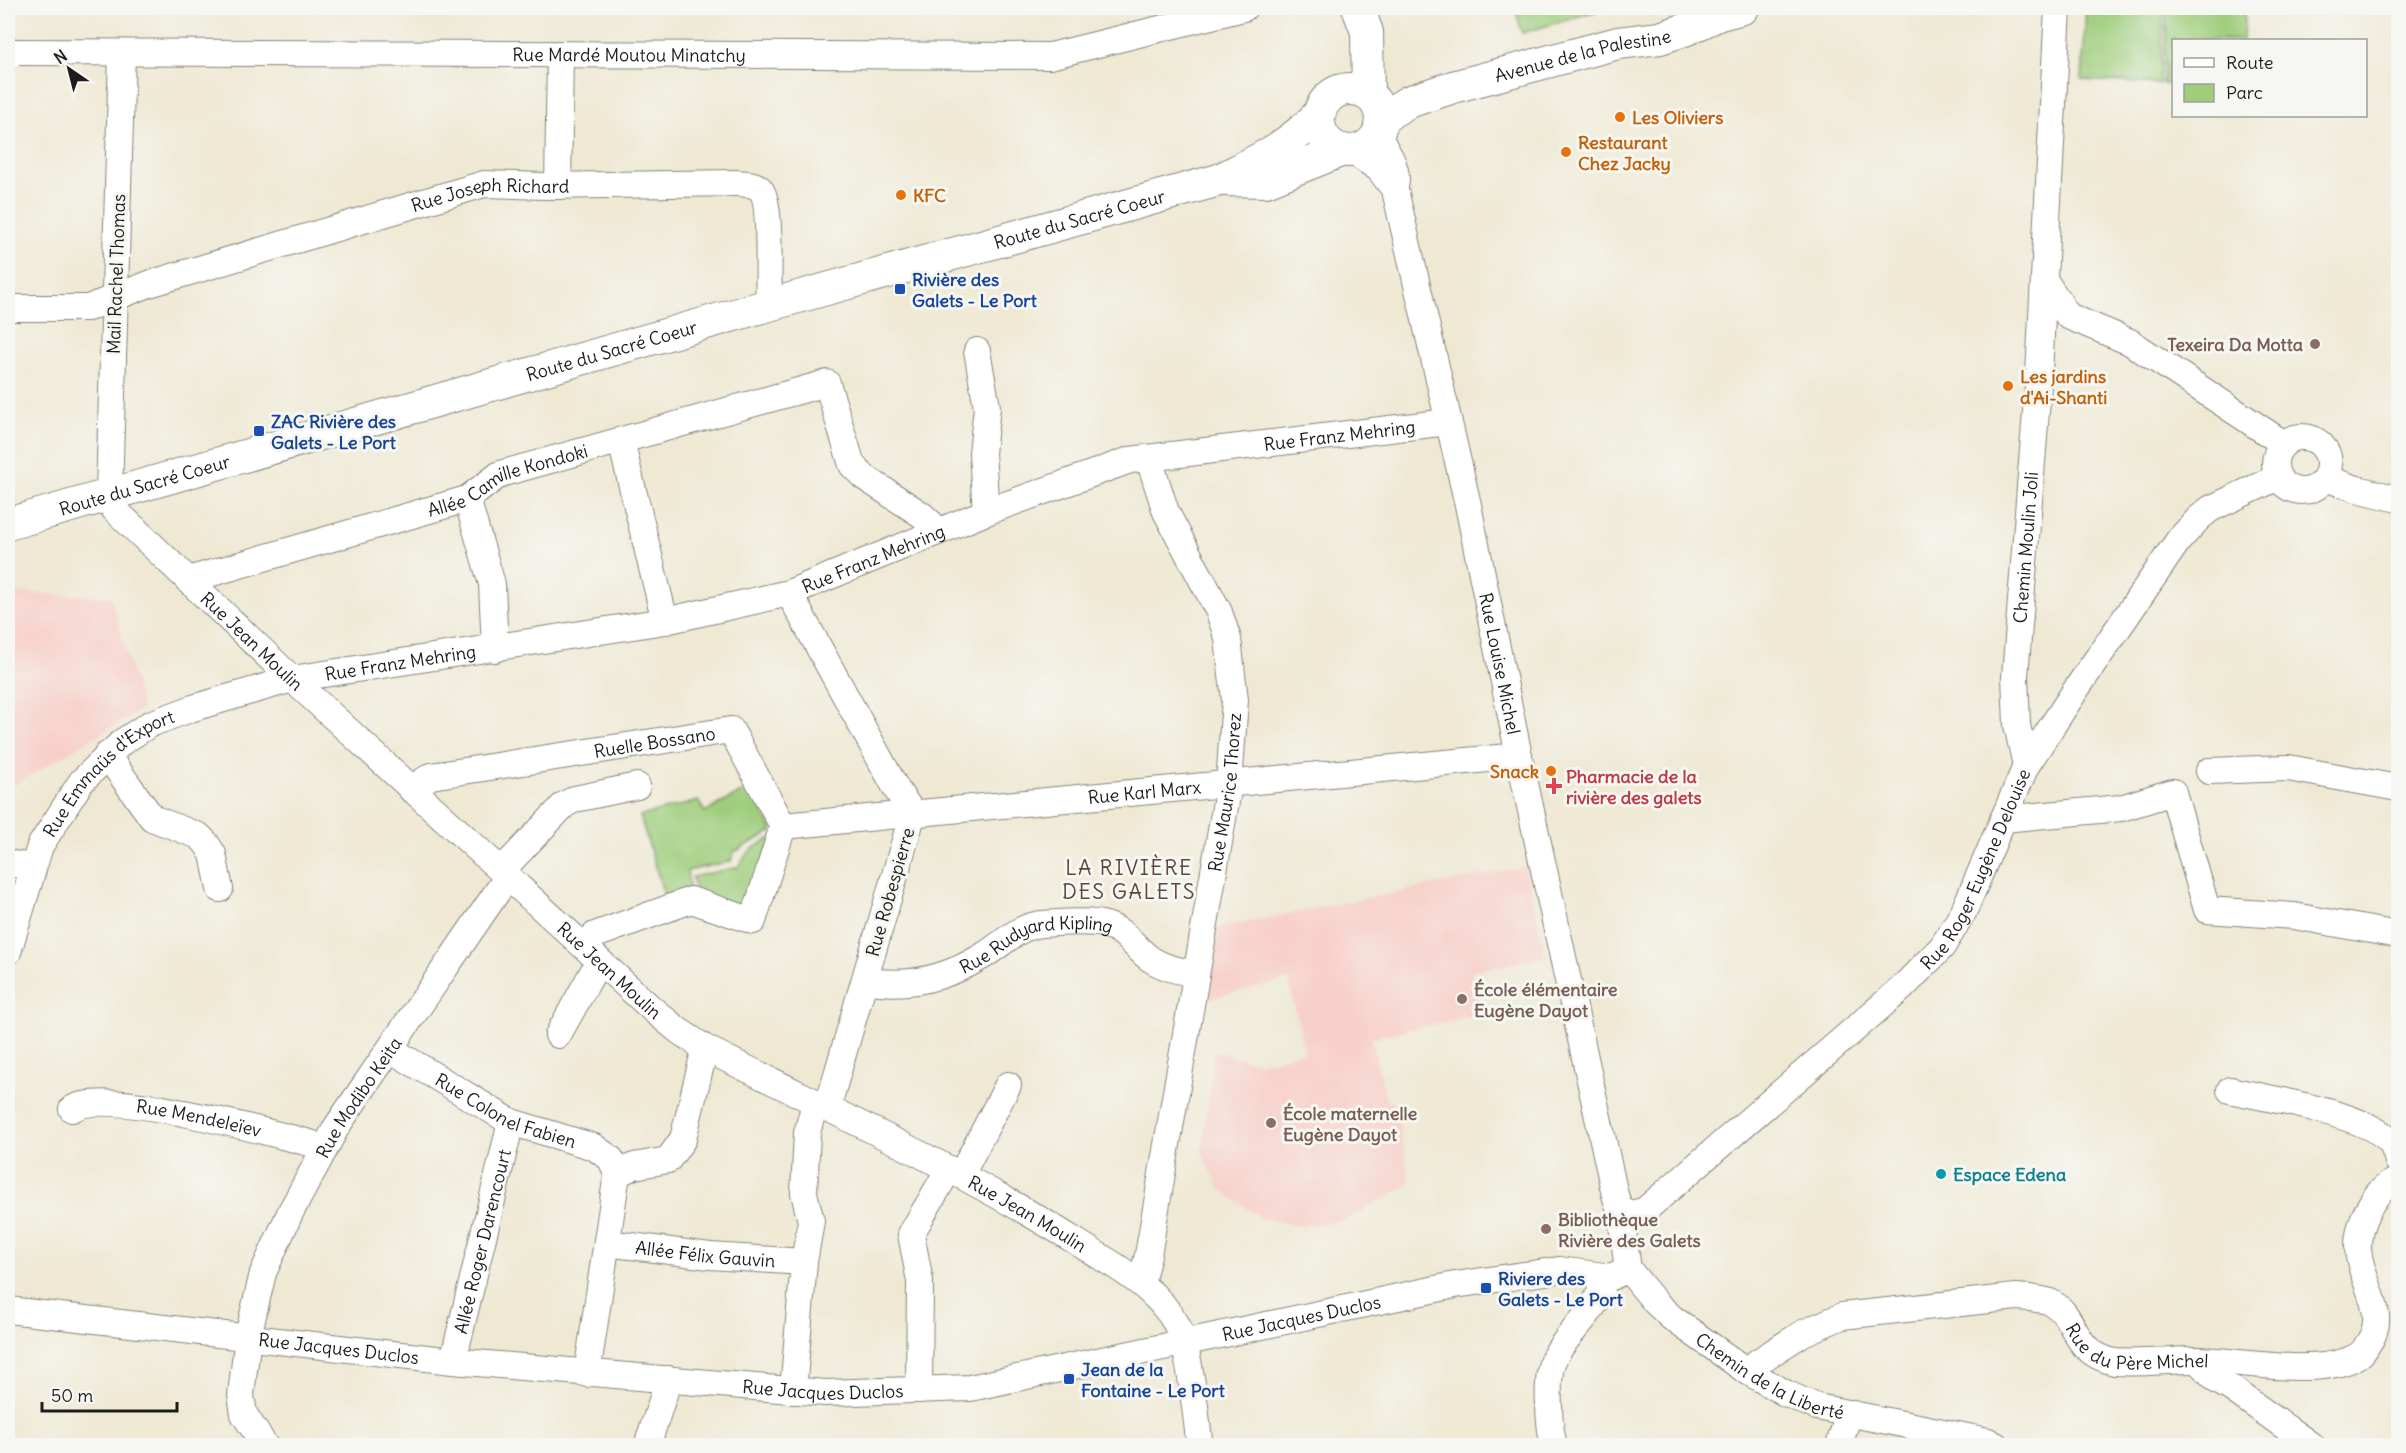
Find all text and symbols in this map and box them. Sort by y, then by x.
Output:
street label: Avenue de la Palestine [1492,24,1674,87]
north arrow [39,39,99,99]
legend [2172,39,2367,117]
street label: Rue Mardé Moutou Minatchy [512,42,746,66]
text: N [50,45,71,68]
text: Route [2226,51,2274,74]
text: Parc [2226,81,2263,104]
place label: Les Oliviers [1632,106,1723,129]
marker: Les Oliviers [1613,110,1627,124]
place label: Restaurant Chez Jacky [1578,131,1671,175]
marker: Restaurant Chez Jacky [1559,145,1573,159]
street label: Rue Joseph Richard [408,172,570,217]
place label: KFC [913,184,946,207]
street label: Route du Sacré Coeur [991,184,1168,254]
marker: KFC [894,188,908,202]
street label: Mail Rachel Thomas [102,193,130,355]
place label: Rivière des Galets - Le Port [912,268,1038,312]
marker: Rivière des Galets - Le Port [893,282,907,296]
street label: Route du Sacré Coeur [523,315,700,386]
place label: Texeira Da Motta [2167,333,2303,356]
marker: Texeira Da Motta [2308,337,2322,351]
place label: Les jardins d'Ai-Shanti [2020,365,2107,409]
marker: Les jardins d'Ai-Shanti [2001,379,2015,393]
place label: ZAC Rivière des Galets - Le Port [271,410,397,454]
street label: Rue Franz Mehring [1262,415,1417,455]
marker: ZAC Rivière des Galets - Le Port [252,424,266,438]
street label: Allée Camille Kondoki [425,439,590,521]
street label: Route du Sacré Coeur [56,449,233,520]
street label: Chemin Moulin Joli [2008,471,2043,624]
street label: Rue Franz Mehring [798,519,948,598]
street label: Rue Jean Moulin [196,587,308,695]
street label: Rue Louise Michel [1475,591,1526,736]
street label: Rue Franz Mehring [323,639,477,685]
street label: Rue Emmaüs d'Export [37,705,177,841]
street label: Rue Maurice Thorez [1203,712,1246,874]
street label: Ruelle Bossano [592,721,717,762]
place label: Snack [1490,760,1539,783]
marker: Snack [1544,764,1558,778]
place label: Pharmacie de la rivière des galets [1566,765,1702,809]
street label: Rue Roger Eugène Delouise [1915,765,2035,974]
street label: Rue Karl Marx [1087,775,1202,808]
marker: Pharmacie de la rivière des galets [1547,779,1561,793]
street label: Rue Robespierre [861,825,919,959]
district label: LA RIVIÈRE DES GALETS [1062,854,1196,905]
street label: Rue Rudyard Kipling [955,911,1116,978]
street label: Rue Jean Moulin [553,917,666,1024]
place label: École élémentaire Eugène Dayot [1474,978,1618,1022]
marker: École élémentaire Eugène Dayot [1455,992,1469,1006]
street label: Rue Modibo Keita [311,1032,406,1162]
street label: Rue Colonel Fabien [431,1068,579,1153]
street label: Rue Mendeleïev [135,1094,264,1142]
place label: École maternelle Eugène Dayot [1283,1102,1418,1146]
marker: École maternelle Eugène Dayot [1264,1116,1278,1130]
street label: Allée Roger Darencourt [449,1147,516,1336]
place label: Espace Edena [1953,1163,2066,1186]
marker: Espace Edena [1934,1167,1948,1181]
street label: Rue Jean Moulin [964,1170,1091,1257]
place label: Bibliothèque Rivière des Galets [1558,1208,1701,1252]
marker: Bibliothèque Rivière des Galets [1539,1222,1553,1236]
street label: Allée Félix Gauvin [634,1235,776,1272]
place label: Riviere des Galets - Le Port [1498,1267,1624,1311]
marker: Riviere des Galets - Le Port [1479,1281,1493,1295]
street label: Rue Jacques Duclos [1220,1290,1383,1346]
street label: Rue du Père Michel [2061,1319,2209,1374]
street label: Rue Jacques Duclos [257,1327,420,1369]
street label: Chemin de la Liberté [1691,1327,1846,1424]
place label: Jean de la Fontaine - Le Port [1081,1358,1226,1402]
marker: Jean de la Fontaine - Le Port [1062,1372,1076,1386]
street label: Rue Jacques Duclos [741,1374,904,1405]
scale bar [42,1375,177,1413]
text: 50 m [51,1384,93,1407]

